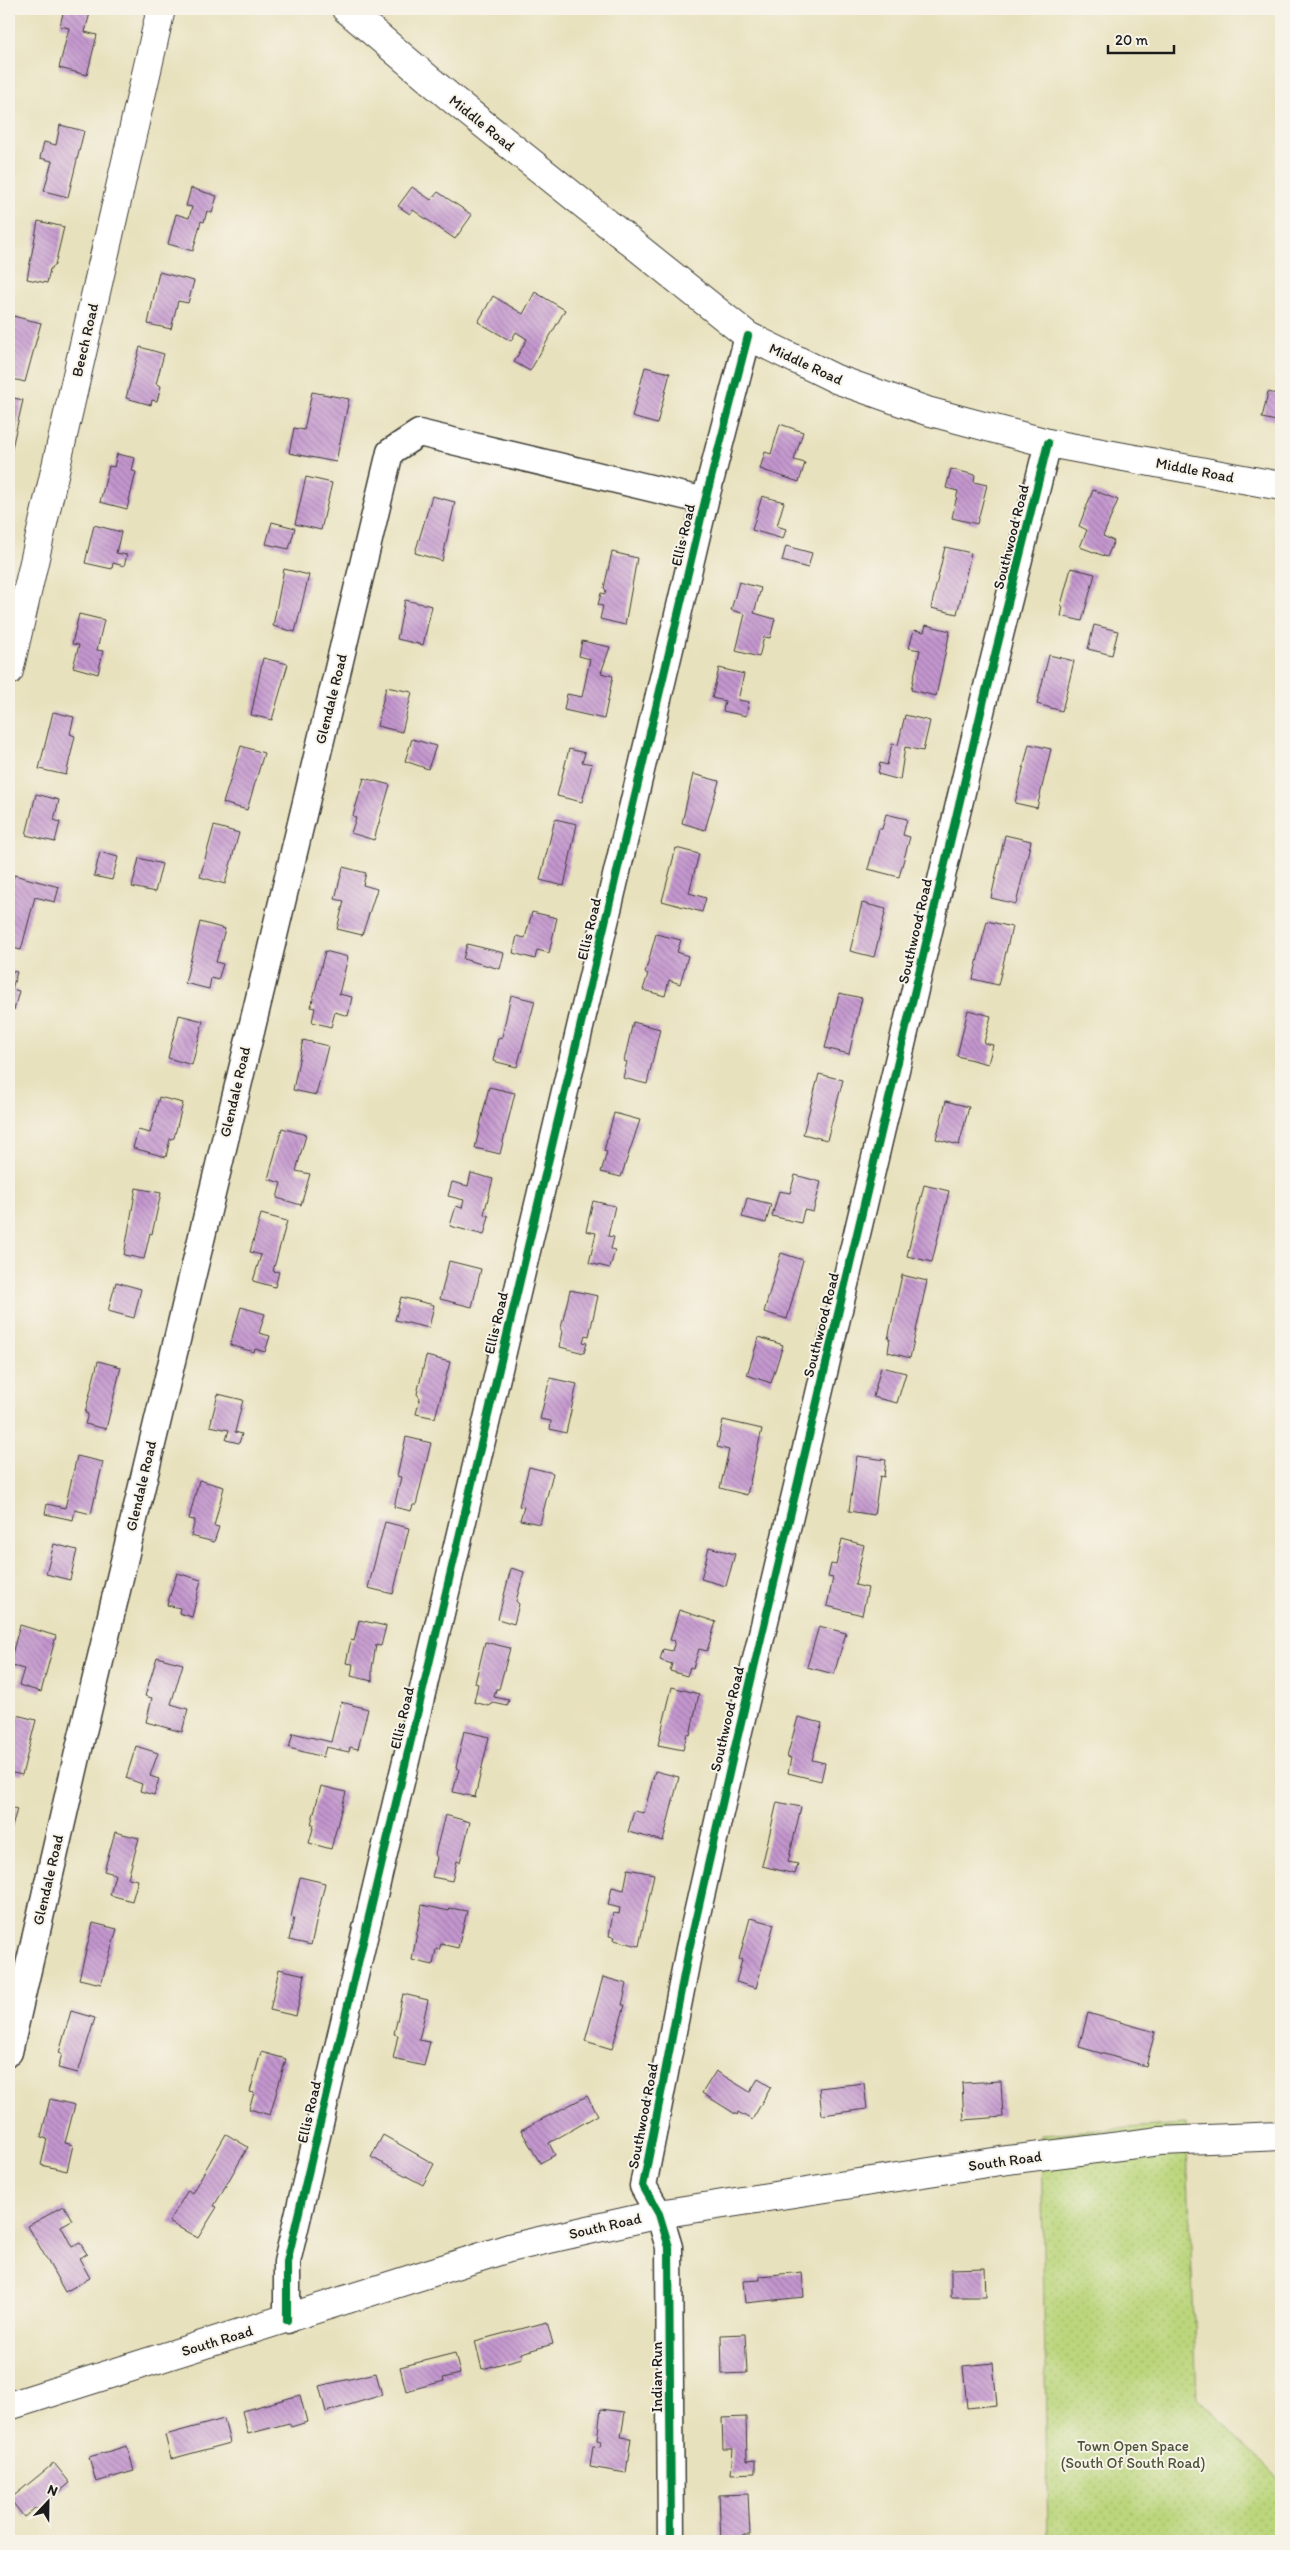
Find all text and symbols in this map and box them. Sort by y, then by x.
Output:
scale bar [1108,22,1174,54]
text: 20 m [1115,31,1149,49]
street label: Middle Road [445,91,519,155]
street label: Beech Road [68,301,102,379]
street label: Middle Road [766,339,846,389]
street label: Middle Road [1154,454,1236,487]
street label: Southwood Road [989,483,1033,591]
street label: Ellis Road [667,501,699,568]
street label: Glendale Road [311,652,351,746]
street label: Southwood Road [894,877,936,985]
street label: Ellis Road [573,895,605,962]
street label: Glendale Road [216,1045,254,1139]
street label: Southwood Road [799,1271,843,1379]
street label: Ellis Road [480,1289,512,1356]
street label: Glendale Road [122,1439,160,1533]
street label: Southwood Road [706,1665,748,1773]
street label: Ellis Road [386,1684,418,1751]
street label: Glendale Road [29,1833,67,1927]
street label: Southwood Road [624,2062,662,2170]
street label: Ellis Road [293,2078,325,2145]
street label: South Road [967,2147,1043,2175]
street label: South Road [567,2209,643,2243]
street label: South Road [179,2322,255,2360]
street label: Indian Run [648,2341,666,2413]
park label: Town Open Space (South Of South Road) [1061,2437,1205,2472]
north arrow [22,2478,72,2528]
text: N [45,2481,60,2500]

